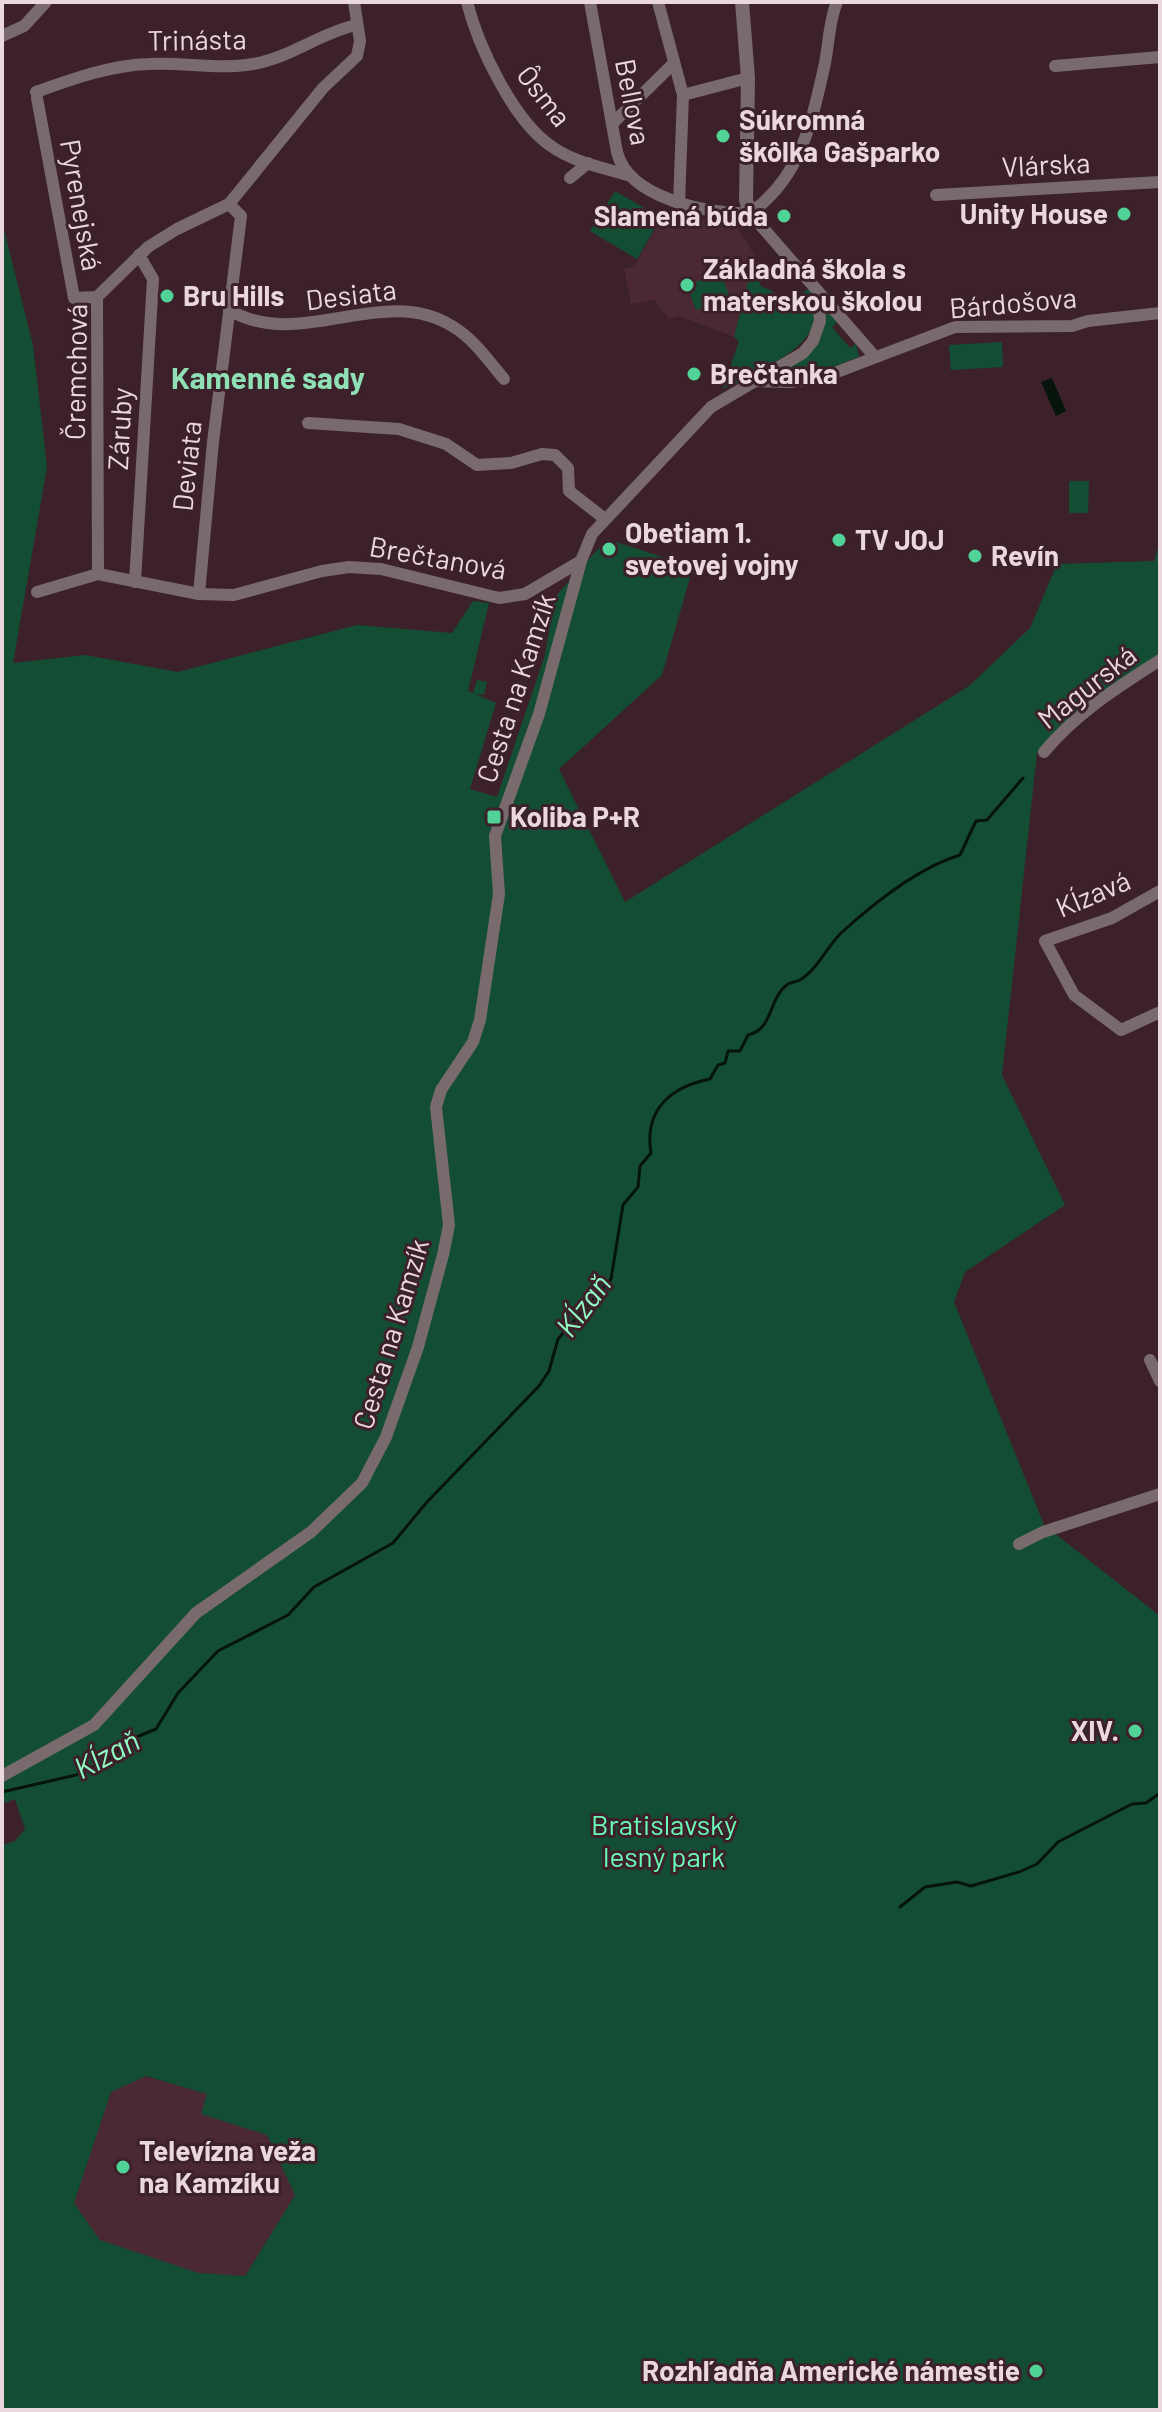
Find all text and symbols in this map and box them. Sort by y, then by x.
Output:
street label: Trinásta [147,21,247,57]
street label: Bellova [609,56,659,148]
street label: Ôsma [510,58,579,133]
place label: Súkromná škôlka Gašparko [739,102,940,168]
marker: Súkromná škôlka Gašparko [714,127,732,145]
street label: Pyrenejská [54,137,110,273]
street label: Vlárska [1001,145,1091,183]
place label: Unity House [960,196,1108,230]
place label: Slamená búda [594,198,768,232]
marker: Unity House [1115,205,1133,223]
marker: Slamená búda [775,207,793,225]
place label: Základná škola s materskou školou [703,251,922,317]
street label: Desiata [304,272,398,316]
marker: Základná škola s materskou školou [678,276,696,294]
place label: Bru Hills [183,278,284,312]
street label: Bárdošova [948,279,1078,325]
marker: Bru Hills [158,287,176,305]
street label: Čremchová [57,304,93,440]
place label: Brečtanka [710,356,838,390]
district label: Kamenné sady [171,359,365,395]
marker: Brečtanka [685,365,703,383]
street label: Záruby [100,387,138,471]
street label: Deviata [164,419,208,513]
place label: Obetiam 1. svetovej vojny [625,515,799,581]
place label: TV JOJ [855,522,945,556]
street label: Brečtanová [367,528,509,586]
marker: TV JOJ [830,531,848,549]
place label: Revín [991,538,1059,572]
marker: Obetiam 1. svetovej vojny [600,540,618,558]
marker: Revín [966,547,984,565]
street label: Cesta na Kamzík [468,589,562,787]
street label: Magurská [1030,637,1143,735]
place label: Koliba P+R [510,799,640,833]
marker: Koliba P+R [485,808,503,826]
street label: Kĺzavá [1050,862,1135,924]
street label: Cesta na Kamzík [345,1234,435,1433]
water label: Kĺzaň [547,1266,618,1343]
place label: XIV. [1071,1713,1119,1747]
water label: Kĺzaň [67,1721,145,1785]
marker: XIV. [1126,1722,1144,1740]
park label: Bratislavský lesný park [591,1807,737,1873]
place label: Televízna veža na Kamzíku [139,2133,316,2199]
marker: Televízna veža na Kamzíku [114,2158,132,2176]
place label: Rozhľadňa Americké námestie [642,2353,1020,2387]
marker: Rozhľadňa Americké námestie [1027,2362,1045,2380]

